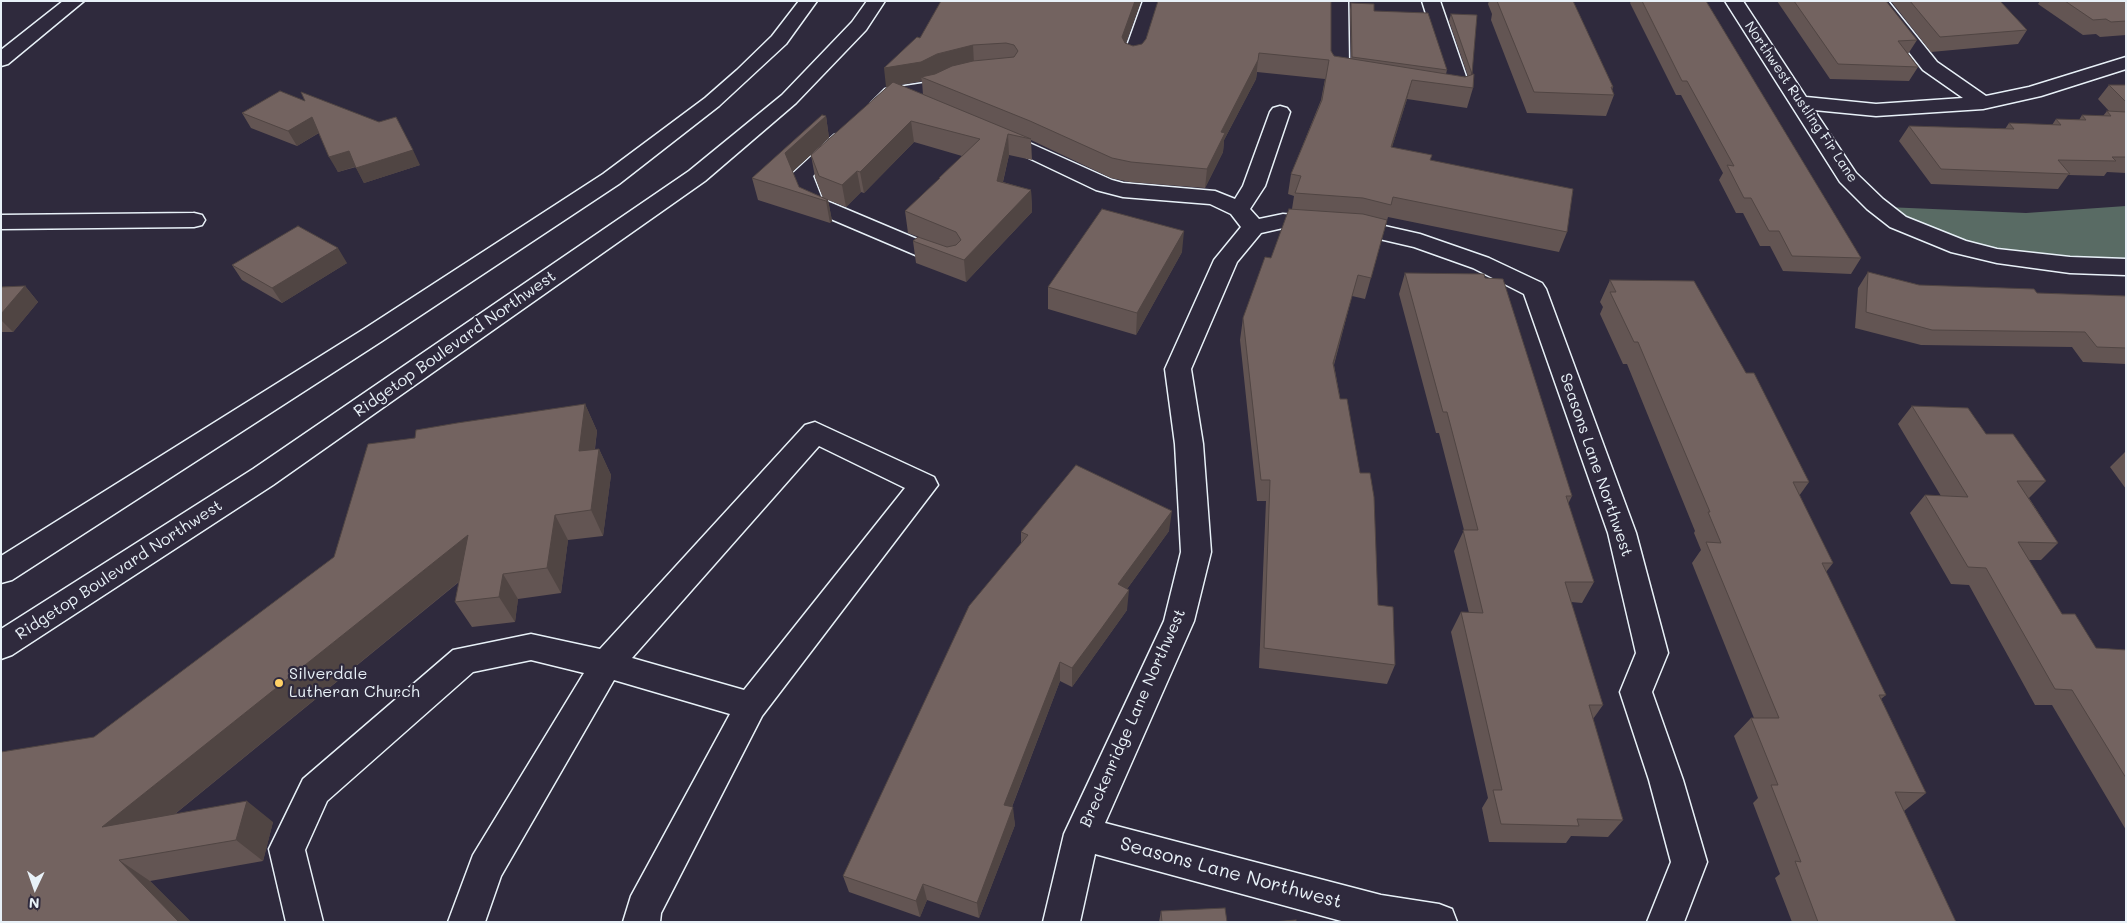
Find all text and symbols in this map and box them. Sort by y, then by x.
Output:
street label: Northwest Rustling Fir Lane [1741,18,1861,186]
street label: Ridgetop Boulevard Northwest [350,267,560,421]
street label: Seasons Lane Northwest [1556,371,1636,559]
street label: Ridgetop Boulevard Northwest [12,496,226,644]
street label: Breckenridge Lane Northwest [1076,606,1190,830]
place label: Silverdale Lutheran Church [289,664,420,702]
marker: Silverdale Lutheran Church [273,677,285,689]
street label: Seasons Lane Northwest [1118,832,1344,914]
north arrow [10,863,60,913]
text: N [28,894,40,913]

